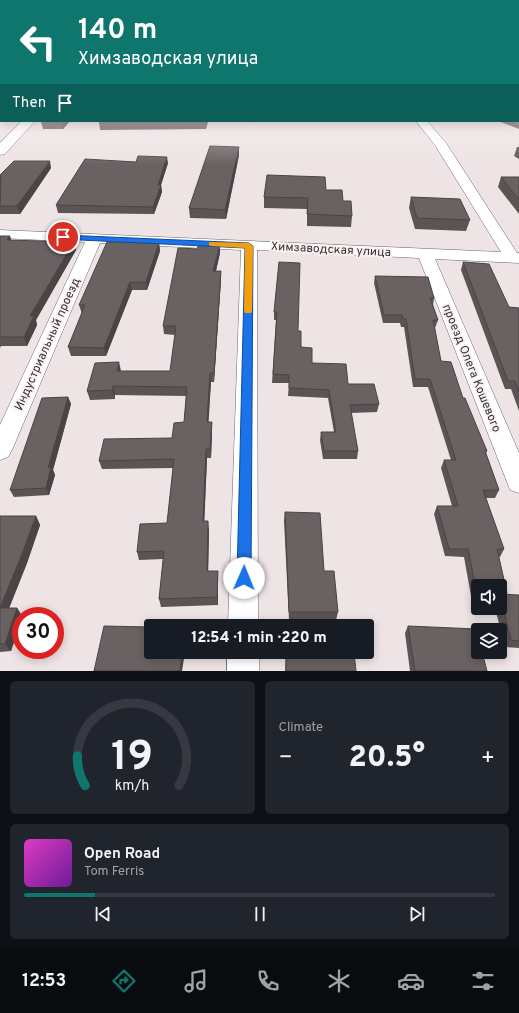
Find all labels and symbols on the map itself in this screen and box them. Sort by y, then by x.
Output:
pin [46,220,80,254]
street label: Химзаводская улица [271,239,391,261]
street label: Индустриальный проезд [11,275,84,413]
street label: проезд Олега Кошевого [438,302,504,435]
position arrow [223,557,265,599]
speed limit sign: 30 [12,607,64,659]

